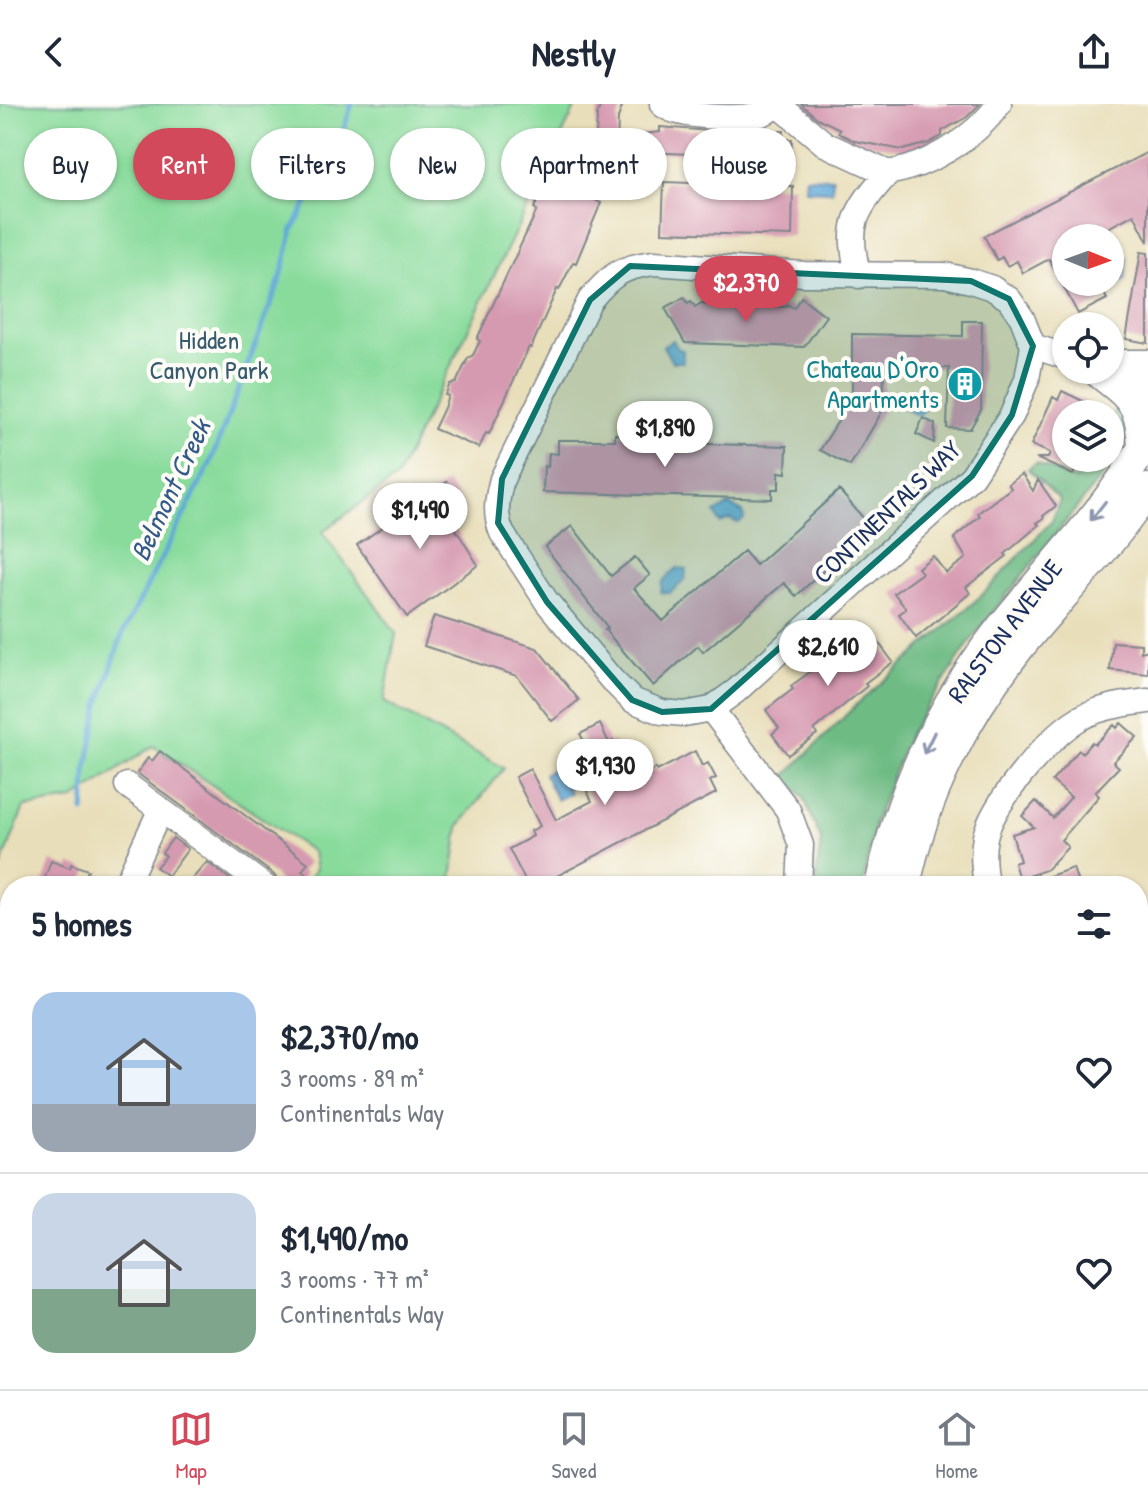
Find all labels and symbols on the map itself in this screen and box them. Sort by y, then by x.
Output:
north arrow [1052,224,1124,296]
pin: $2,370 [681,256,811,324]
park label: Hidden Canyon Park [150,322,269,387]
place label: Chateau D'Oro Apartments [806,351,939,416]
building icon: Chateau D'Oro Apartments [946,365,984,403]
pin: $1,890 [600,401,730,469]
water label: Belmont Creek [121,411,220,567]
street label: CONTINENTALS WAY [805,432,968,591]
pin: $1,490 [355,483,485,551]
one-way arrow [1089,500,1107,521]
street label: RALSTON AVENUE [939,551,1070,709]
pin: $2,610 [763,620,893,688]
one-way arrow [921,731,936,755]
pin: $1,930 [540,739,670,807]

